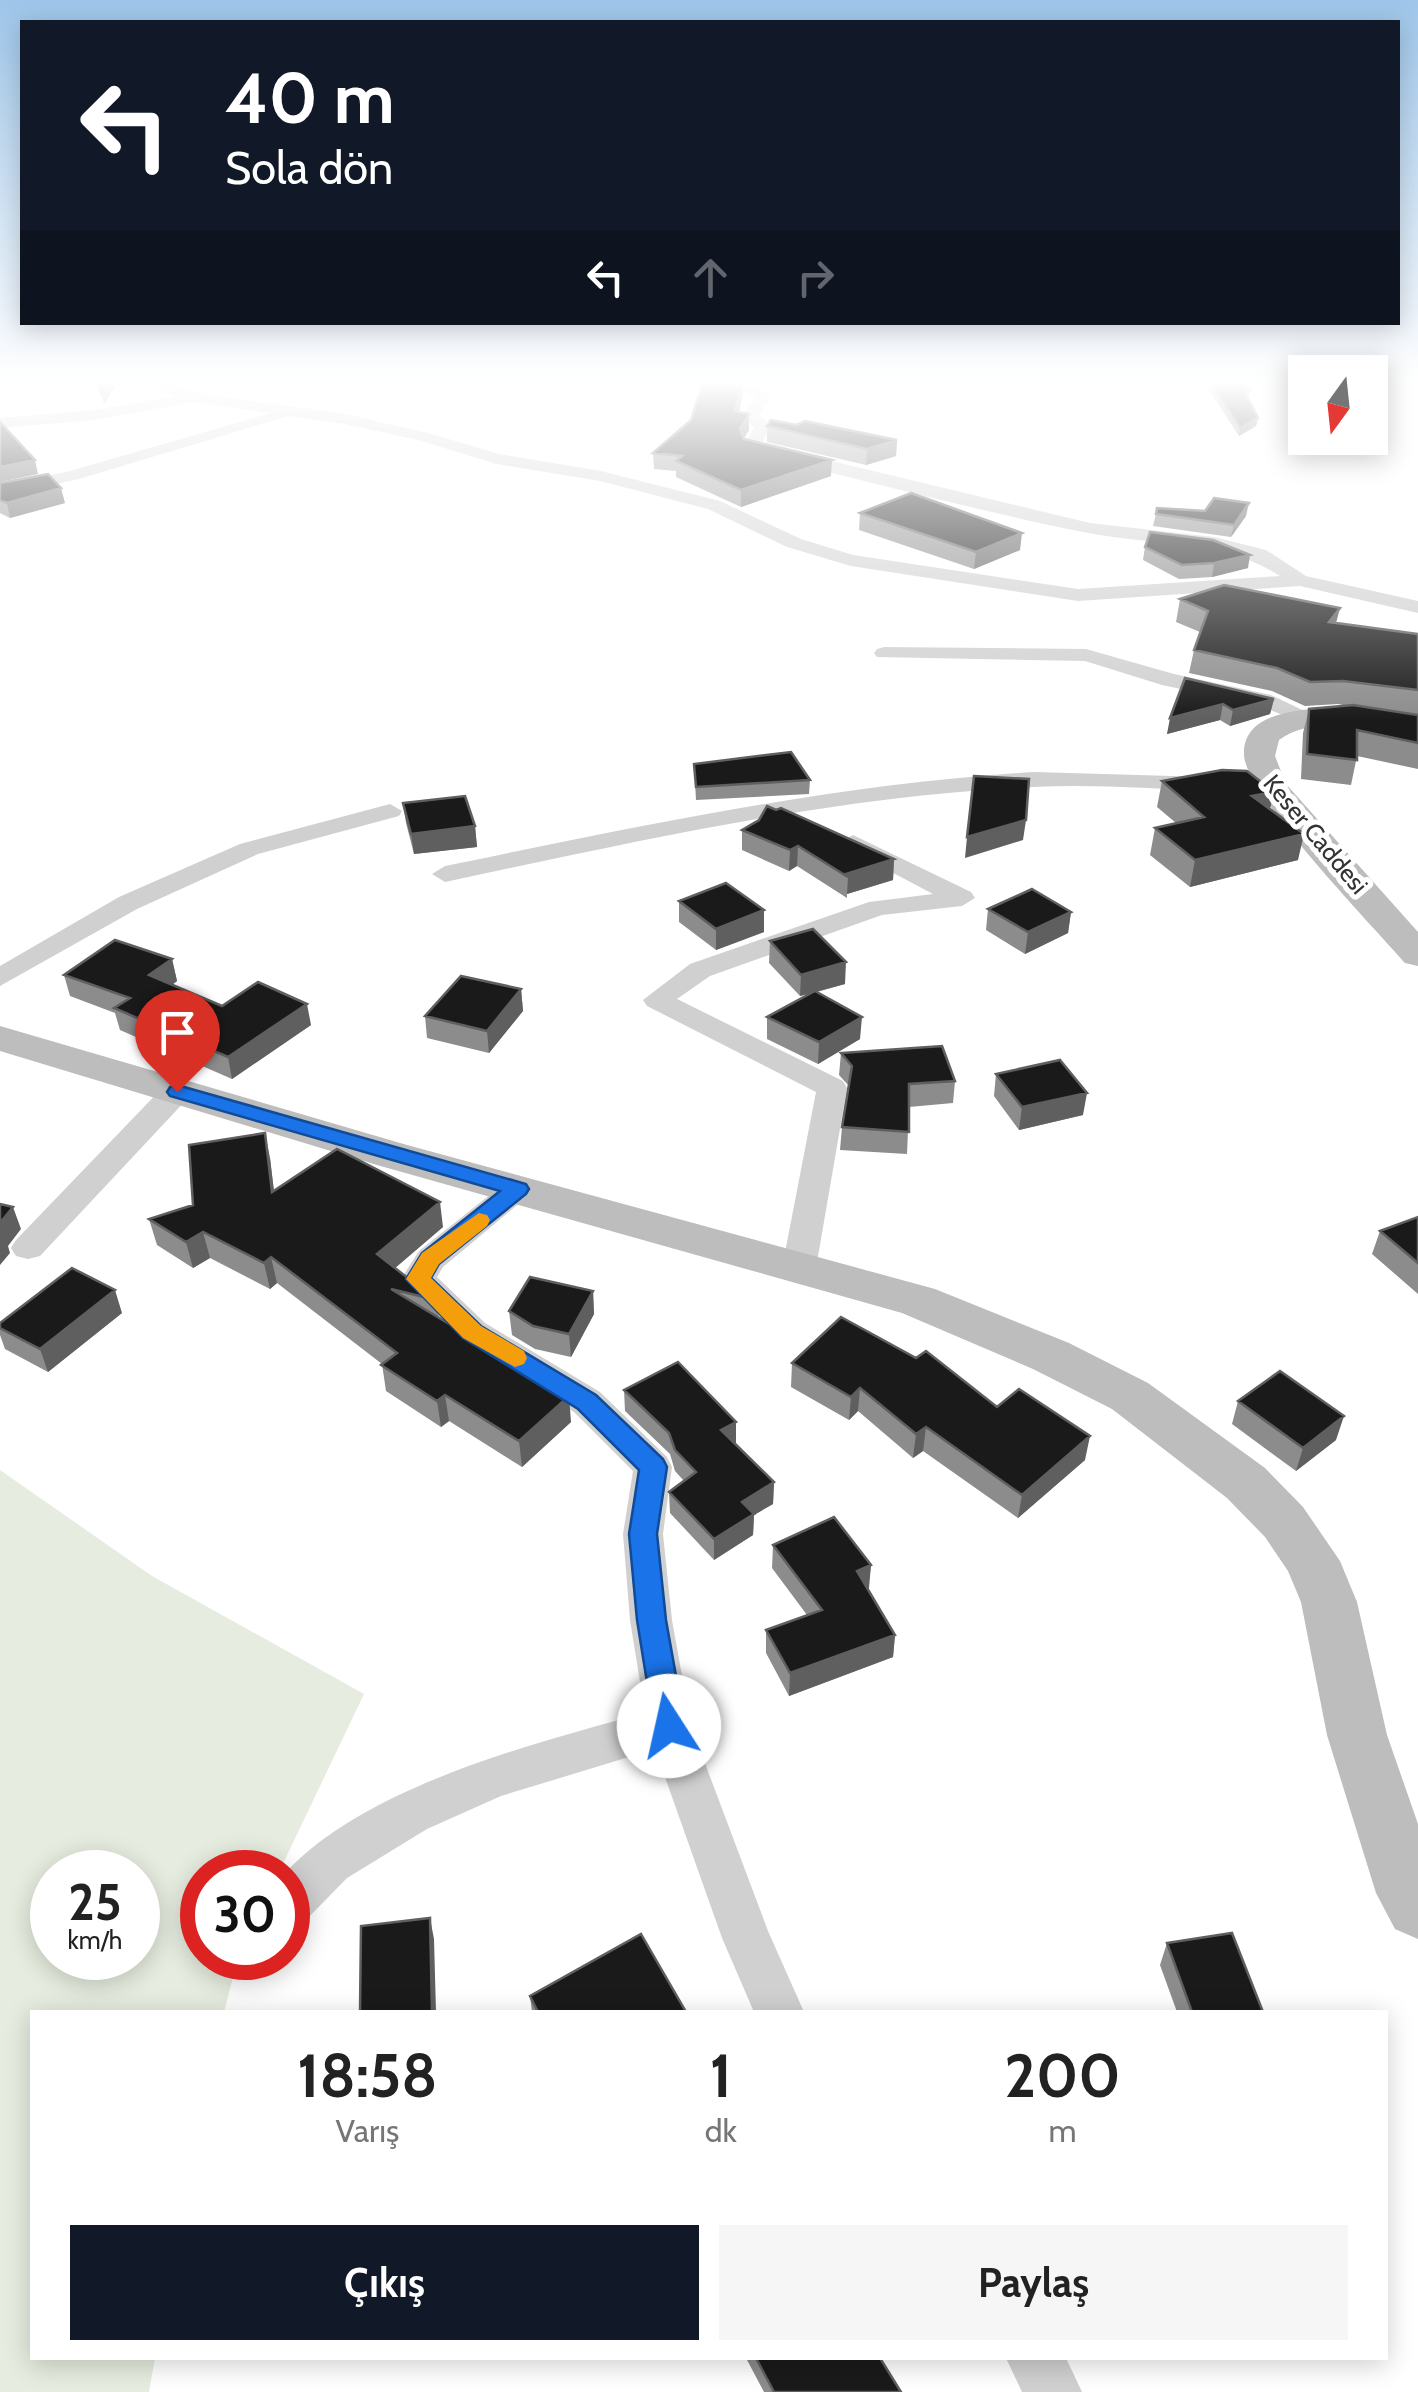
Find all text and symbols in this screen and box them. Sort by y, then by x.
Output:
text: 40 m [225,55,394,141]
icon: left [60,60,190,190]
text: Sola dön [225,141,393,195]
icon: left [578,250,633,305]
icon: ahead [683,250,738,305]
icon: right [788,250,843,305]
north arrow [1288,355,1388,455]
map controls [1288,355,1388,455]
street label: Keser Caddesi [1257,768,1375,900]
pin [135,990,220,1093]
icon: arrive [150,1005,205,1060]
position arrow [617,1674,721,1778]
speed limit sign: 30 [180,1850,310,1980]
text: 25 [68,1872,122,1933]
text: km/h [68,1925,122,1955]
text: 18:58 [297,2039,437,2112]
text: 1 [710,2039,732,2112]
text: 200 [1004,2039,1121,2112]
text: Varış [336,2111,399,2150]
text: dk [705,2111,737,2150]
text: m [1048,2111,1076,2150]
button: Çıkış [70,2225,699,2340]
button: Paylaş [719,2225,1348,2340]

